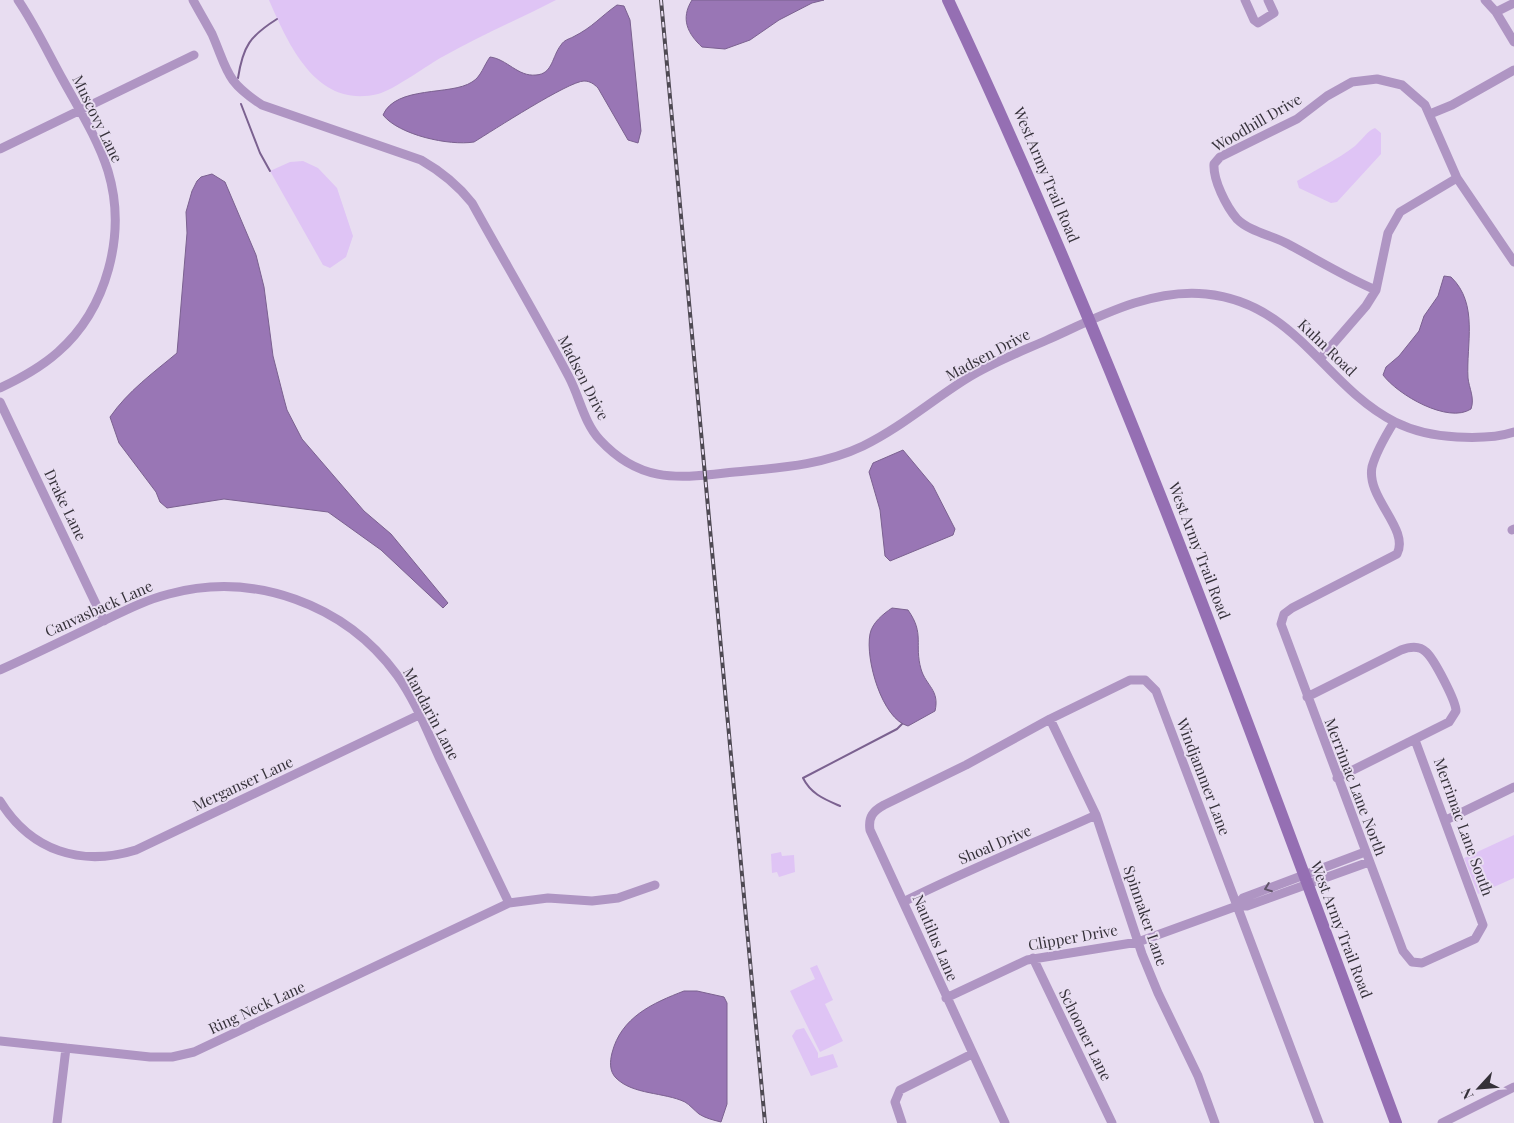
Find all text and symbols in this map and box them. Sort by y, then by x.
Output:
street label: Muscovy Lane [68,72,128,166]
street label: Woodhill Drive [1207,88,1305,156]
street label: West Army Trail Road [1009,103,1085,246]
street label: Kuhn Road [1294,314,1362,380]
street label: Madsen Drive [942,323,1033,385]
street label: Madsen Drive [554,332,614,423]
street label: Drake Lane [40,466,92,544]
street label: West Army Trail Road [1164,478,1235,622]
street label: Canvasback Lane [42,575,156,641]
street label: Mandarin Lane [399,664,465,763]
street label: Windjammer Lane [1172,714,1235,838]
street label: Merrimac Lane North [1320,715,1391,858]
street label: Merganser Lane [189,751,296,815]
street label: Merrimac Lane South [1430,755,1498,899]
street label: Shoal Drive [955,820,1034,868]
street label: West Army Trail Road [1306,857,1377,1001]
street label: Spinnaker Lane [1119,863,1172,969]
one-way arrow [1264,882,1273,892]
street label: Nautilus Lane [909,891,963,984]
street label: Clipper Drive [1026,919,1119,955]
street label: Ring Neck Lane [205,976,308,1038]
street label: Schooner Lane [1055,985,1117,1084]
north arrow [1454,1063,1504,1113]
text: N [1456,1085,1478,1103]

